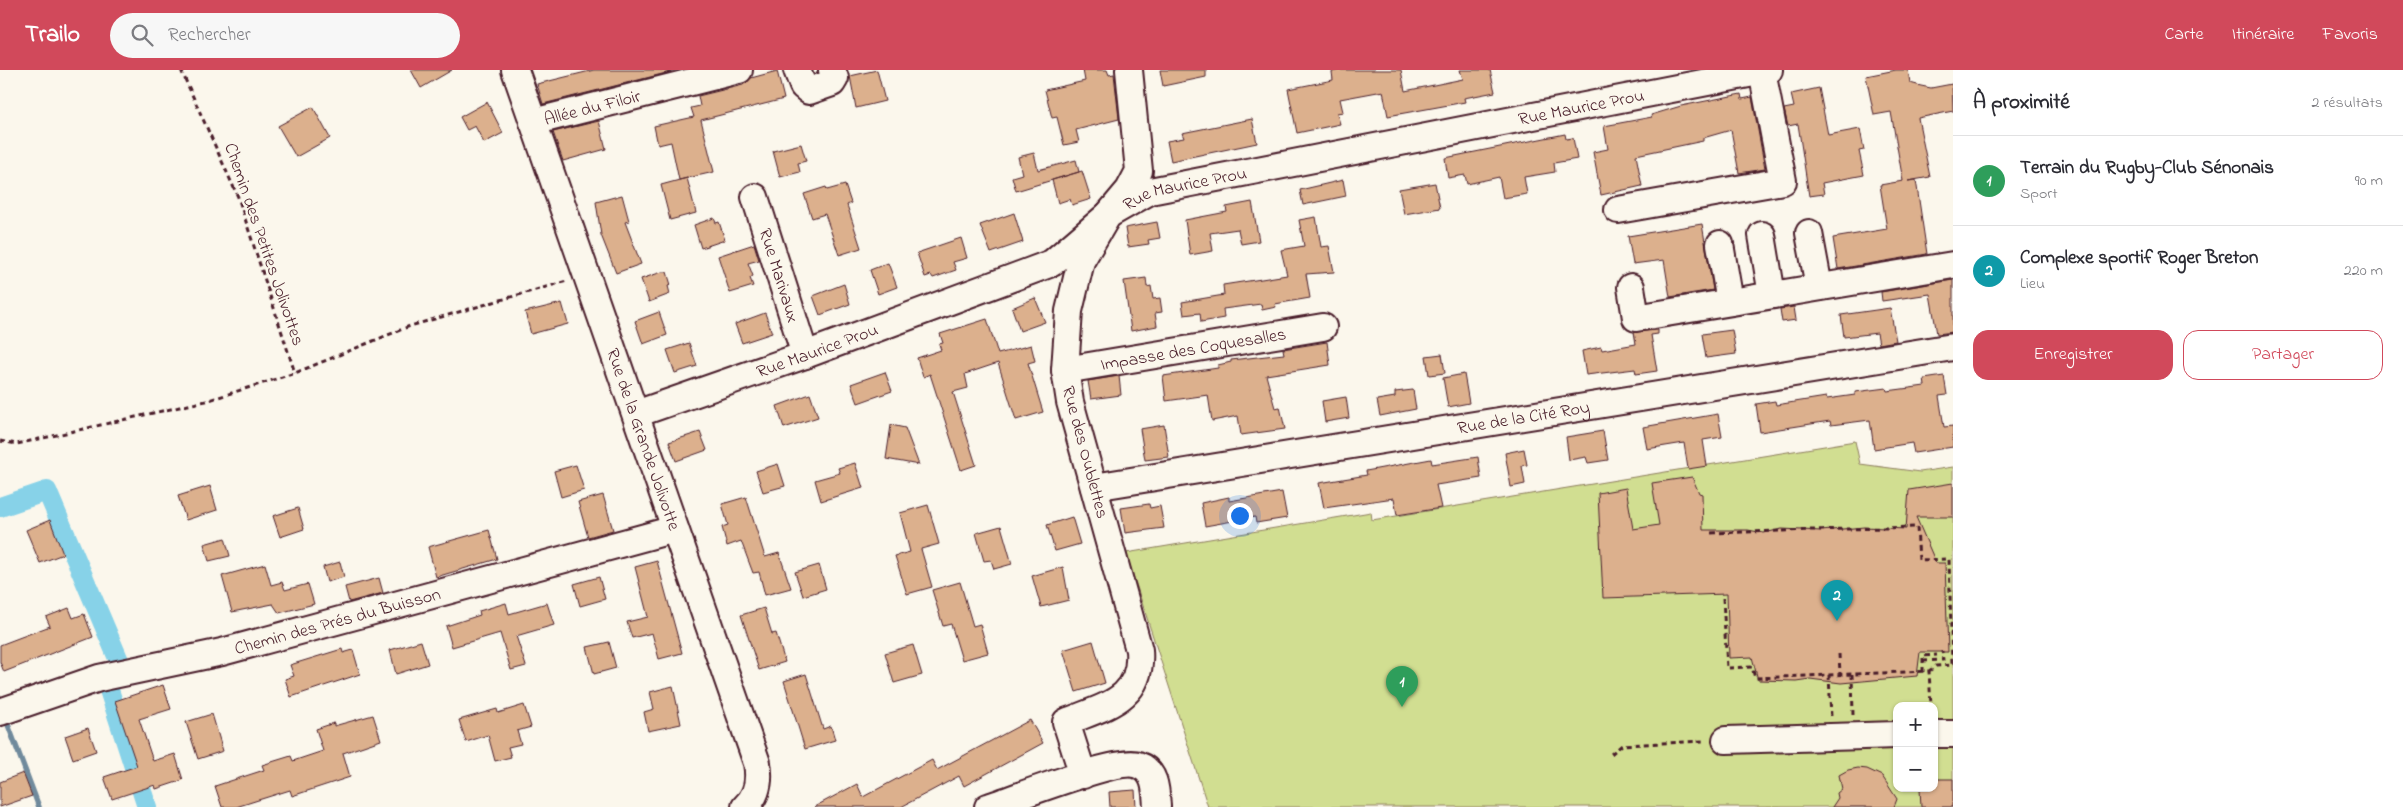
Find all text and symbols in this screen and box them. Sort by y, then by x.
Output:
search box [110,13,460,58]
text: Trailo [25,18,80,53]
icon: search [128,21,156,49]
text: Rechercher [168,22,251,49]
text: Carte [2164,22,2204,48]
text: Itinéraire [2232,22,2294,48]
text: Favoris [2322,22,2378,48]
street label: Allée du Filoir [542,84,644,134]
street label: Rue Maurice Prou [1516,84,1647,134]
text: À proximité [1973,88,2070,118]
text: 2 résultats [2311,91,2383,115]
street label: Chemin des Petites Jolivottes [216,140,310,350]
text: Terrain du Rugby-Club Sénonais [2020,155,2274,182]
street label: Rue Maurice Prou [1119,161,1249,219]
text: 1 [1986,169,1992,193]
text: 90 m [2355,169,2383,193]
text: Sport [2020,182,2058,206]
street label: Rue Marivaux [751,225,805,326]
text: Complexe sportif Roger Breton [2020,245,2258,272]
text: 2 [1985,259,1993,283]
text: 220 m [2344,259,2383,283]
text: Lieu [2020,272,2045,296]
street label: Rue Maurice Prou [753,318,882,386]
street label: Impasse des Coquesalles [1099,322,1288,379]
button: Enregistrer [1973,330,2173,380]
button: Partager [2183,330,2383,380]
street label: Rue de la Grande Jolivotte [598,345,686,535]
street label: Rue des Oublettes [1054,383,1114,522]
street label: Rue de la Cité Roy [1455,395,1592,443]
your location [1227,503,1253,529]
pin: 2 [1821,580,1853,621]
street label: Chemin des Prés du Buisson [232,582,444,663]
pin: 1 [1386,666,1418,707]
map controls [1893,702,1938,792]
button: + [1893,702,1938,747]
button: − [1893,747,1938,792]

